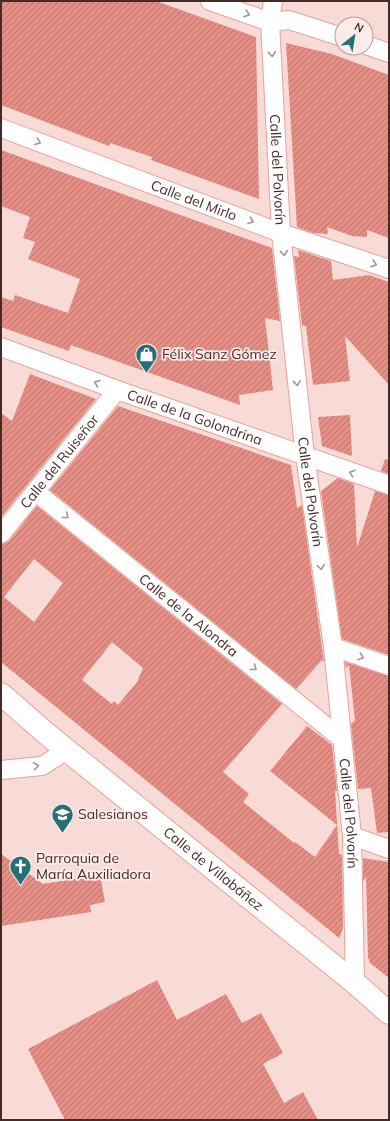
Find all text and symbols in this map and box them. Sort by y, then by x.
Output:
one-way arrow [243,9,250,18]
north arrow [334,16,374,56]
text: N [352,19,366,35]
one-way arrow [268,51,277,57]
street label: Calle del Polvorín [266,114,290,225]
one-way arrow [34,137,41,146]
street label: Calle del Mirlo [148,176,239,225]
one-way arrow [248,217,255,225]
one-way arrow [279,250,288,256]
one-way arrow [371,259,378,268]
shop icon: Félix Sanz Gómez [133,341,159,374]
place label: Félix Sanz Gómez [162,345,277,363]
one-way arrow [94,379,101,387]
one-way arrow [293,380,302,386]
street label: Calle de la Golondrina [125,385,265,449]
street label: Calle del Ruiseñor [16,410,103,512]
street label: Calle del Polvorín [294,436,327,548]
one-way arrow [349,469,356,477]
one-way arrow [61,512,69,519]
one-way arrow [316,564,325,570]
street label: Calle de la Alondra [135,570,242,661]
one-way arrow [357,652,364,661]
one-way arrow [250,664,257,671]
street label: Calle del Polvorín [335,757,362,869]
one-way arrow [33,762,39,771]
school or university icon: Salesianos [50,801,76,834]
place label: Salesianos [78,805,148,823]
street label: Calle de Villabáñez [160,823,267,914]
place label: Parroquia de María Auxiliadora [36,849,151,883]
church icon: Parroquia de María Auxiliadora [7,853,33,886]

